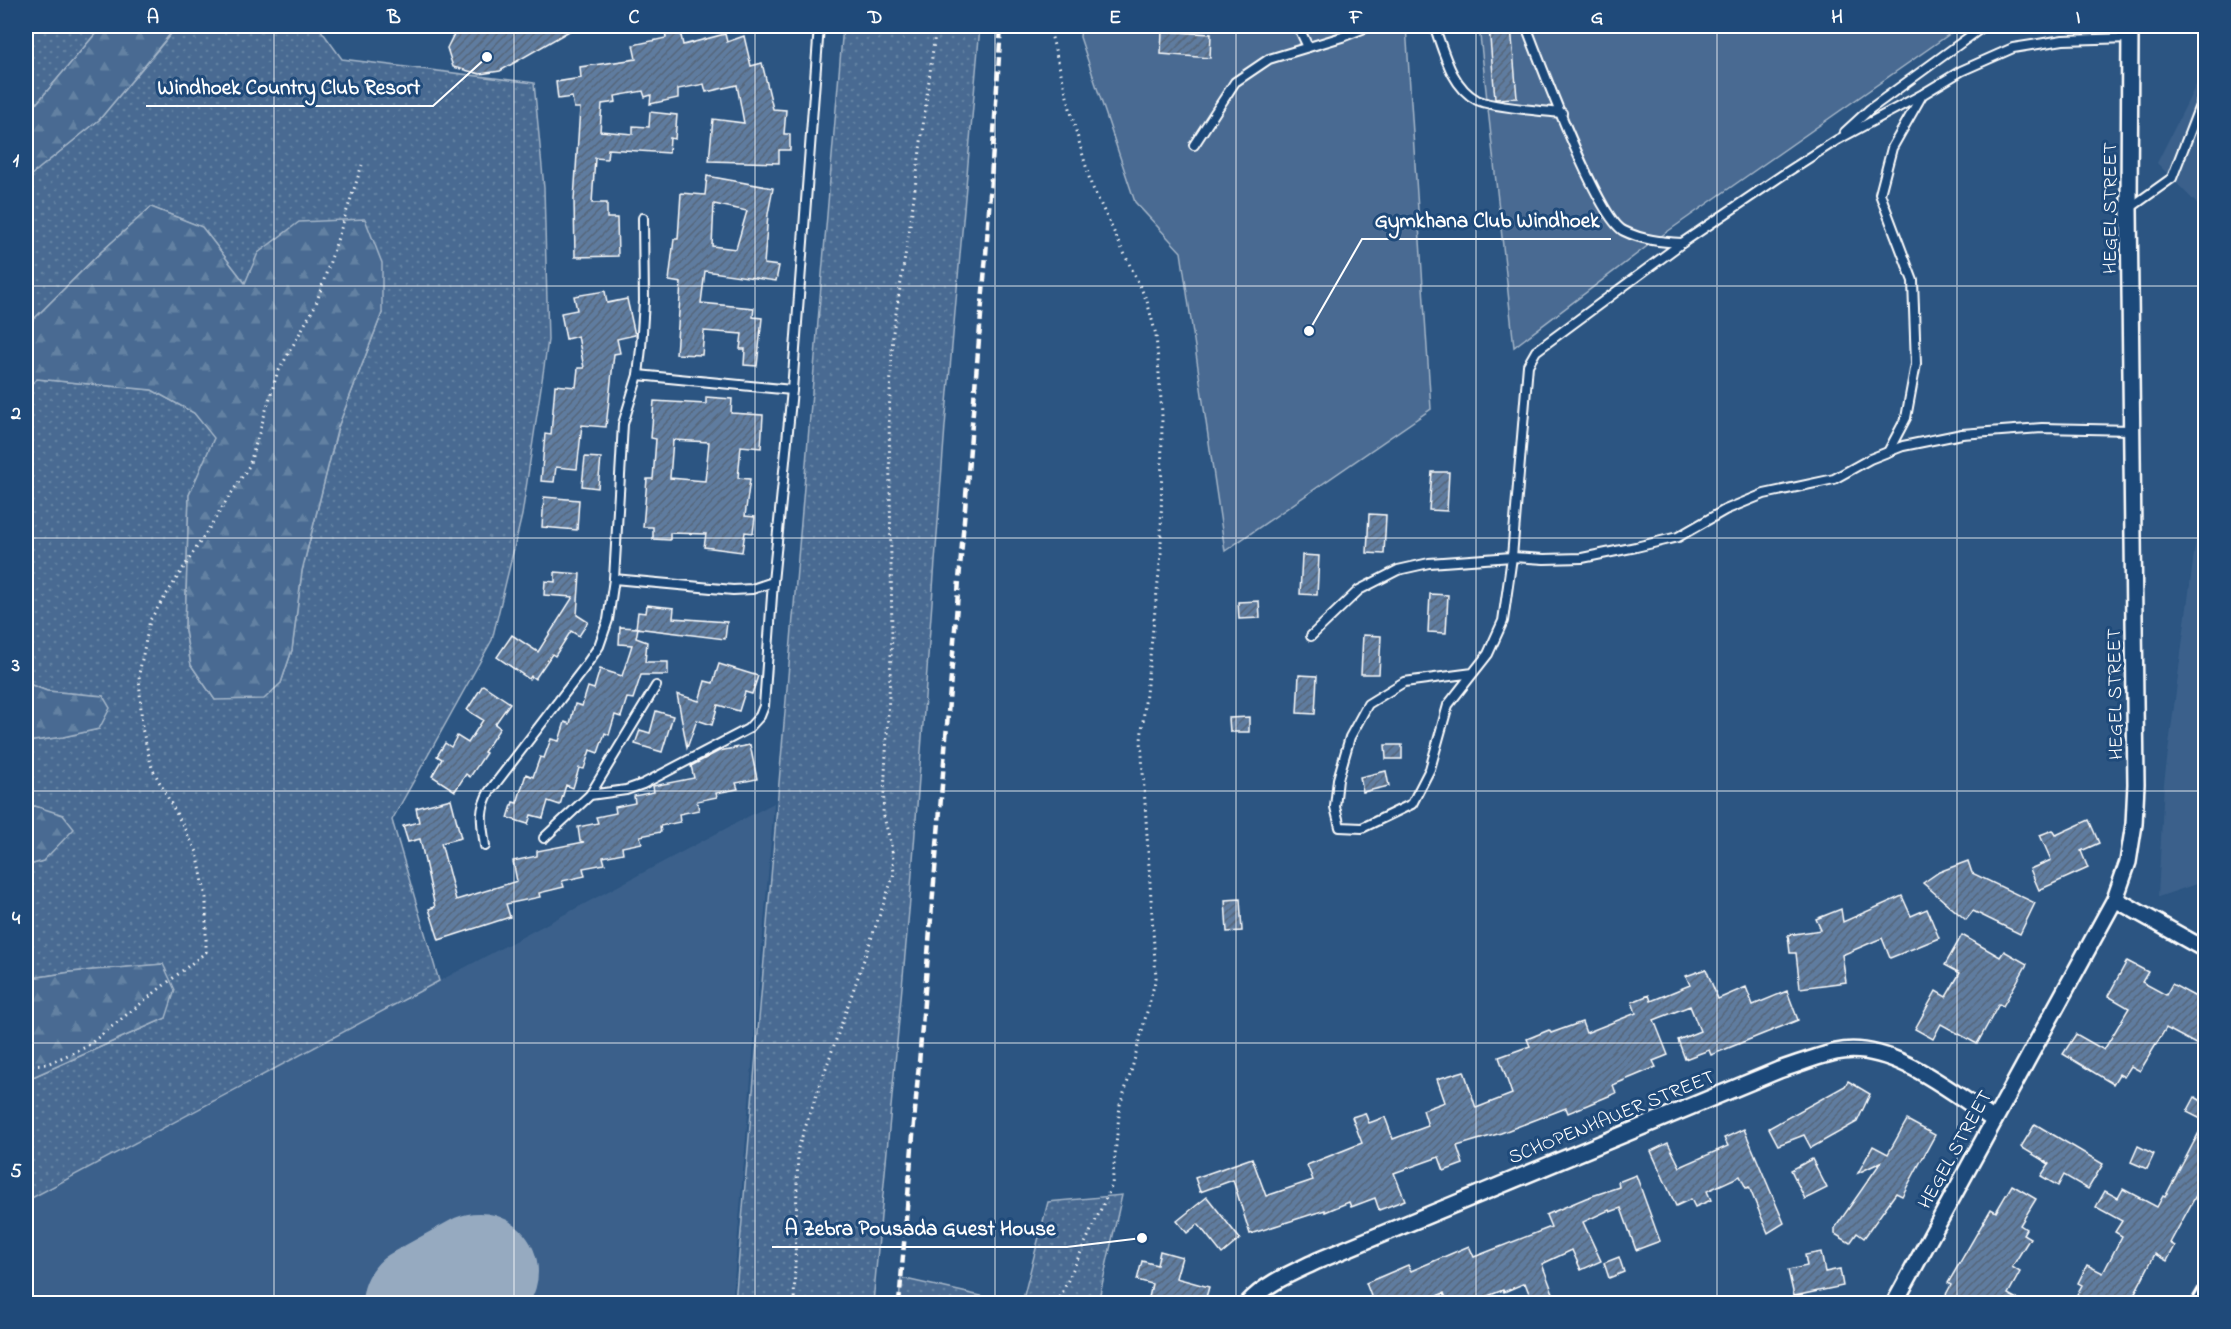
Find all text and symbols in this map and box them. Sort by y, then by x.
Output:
text: A [147,4,159,33]
text: B [386,4,401,33]
text: C [629,4,640,33]
text: D [867,4,882,33]
text: E [1109,4,1121,33]
text: F [1349,4,1363,33]
text: G [1591,4,1604,33]
text: H [1831,4,1843,33]
text: I [2076,4,2081,33]
callout: Windhoek Country Club Resort [146,67,433,106]
text: Windhoek Country Club Resort [158,74,421,106]
street label: HEGEL STREET [2097,142,2126,274]
text: 1 [13,147,20,176]
callout: Gymkhana Club Windhoek [1362,200,1611,239]
text: Gymkhana Club Windhoek [1375,207,1600,239]
text: 2 [10,400,21,429]
street label: HEGEL STREET [2101,628,2132,760]
text: 3 [11,652,20,681]
text: 4 [12,905,21,934]
street label: SCHOPENHAUER STREET [1504,1064,1720,1173]
street label: HEGEL STREET [1912,1086,2001,1215]
text: 5 [10,1158,22,1187]
callout: A Zebra Pousada Guest House [772,1208,1067,1247]
text: A Zebra Pousada Guest House [785,1215,1056,1245]

